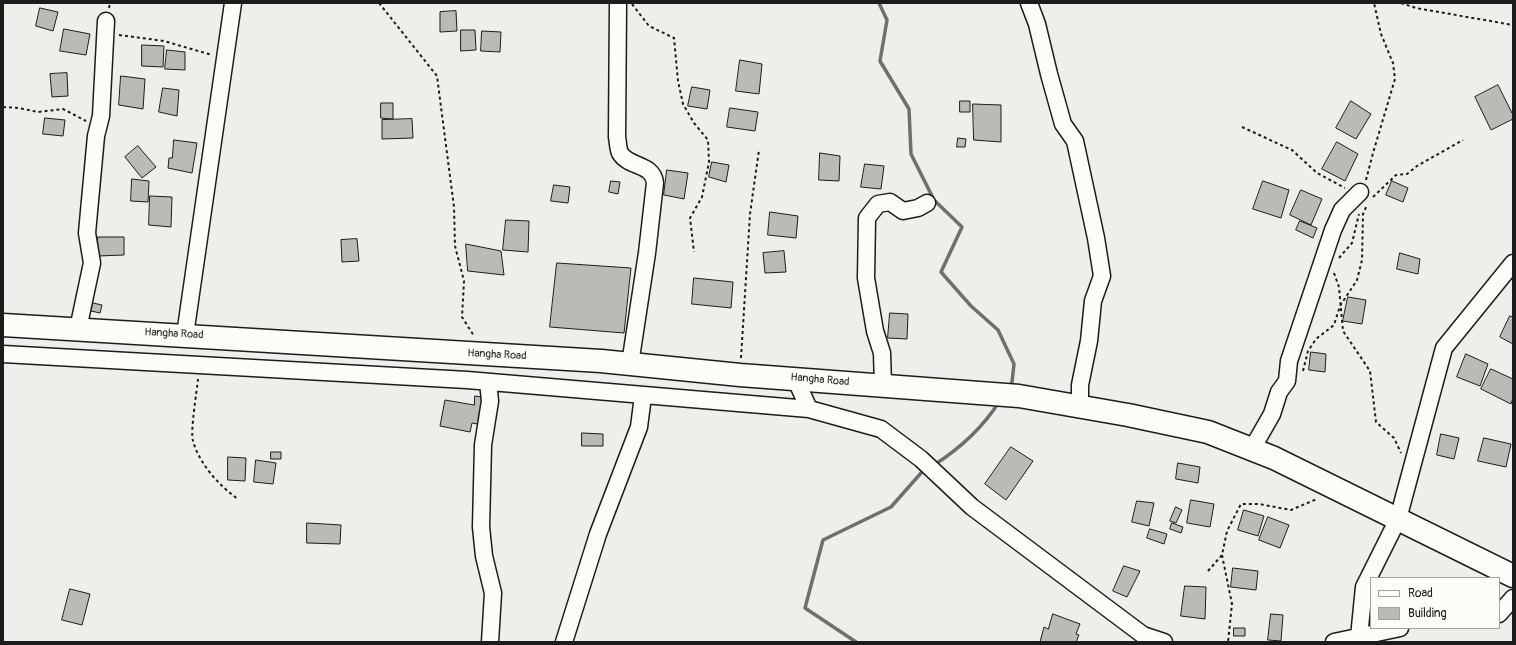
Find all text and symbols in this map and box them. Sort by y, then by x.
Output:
street label: Hangha Road [144,326,204,342]
street label: Hangha Road [467,347,527,363]
street label: Hangha Road [790,371,850,389]
legend [1370,577,1500,629]
text: Road [1408,586,1433,601]
text: Building [1408,606,1447,621]

